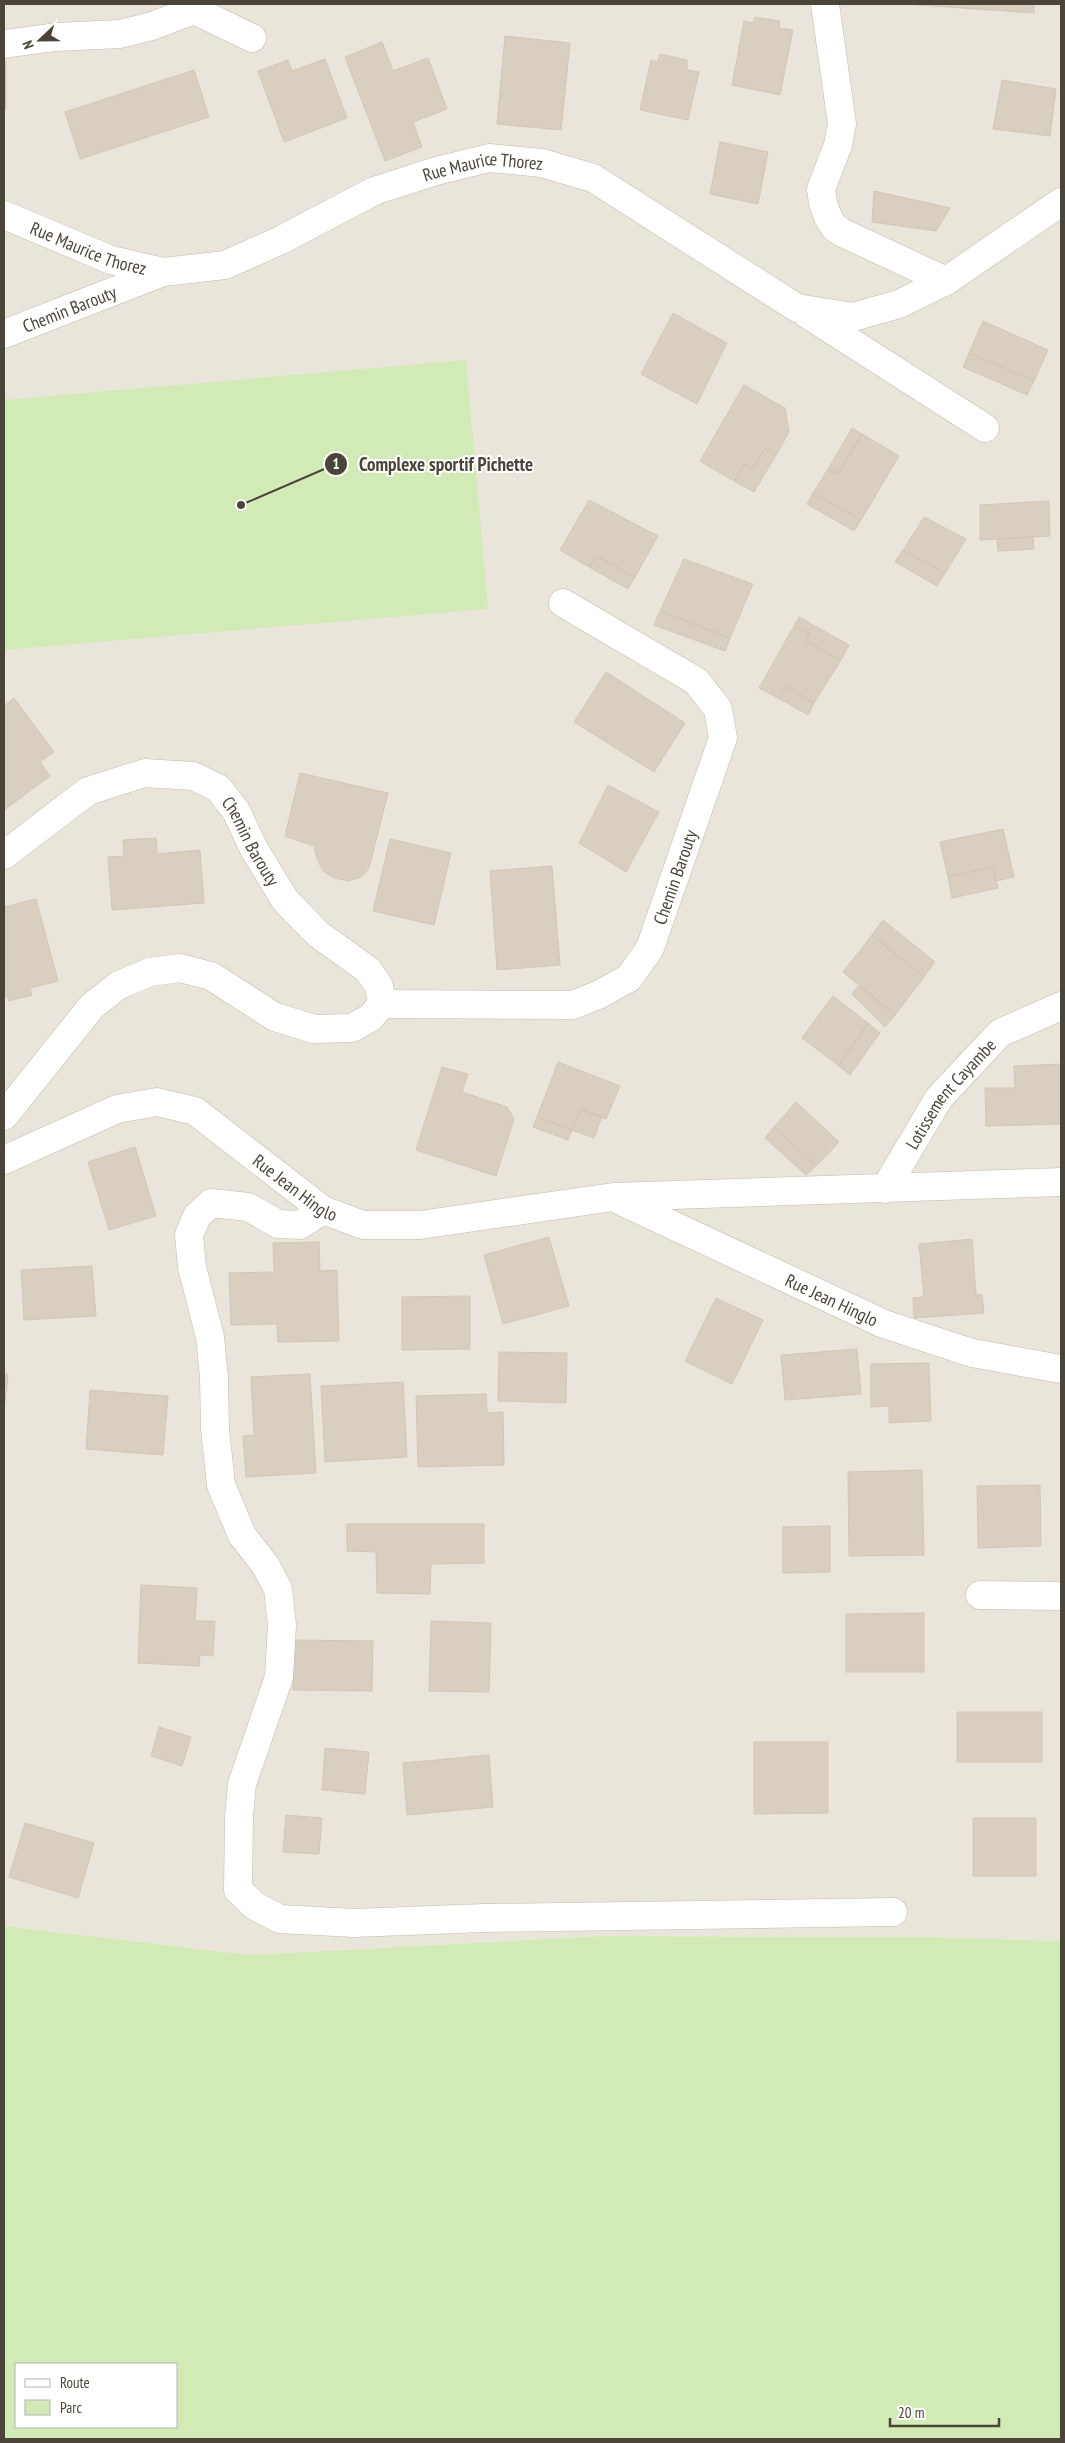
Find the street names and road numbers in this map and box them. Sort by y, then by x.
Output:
street label: Rue Maurice Thorez [419,146,544,186]
street label: Rue Maurice Thorez [27,216,149,279]
street label: Chemin Barouty [19,280,120,337]
street label: Chemin Barouty [217,791,285,890]
street label: Chemin Barouty [648,826,702,928]
street label: Lotissement Cayambe [900,1033,1001,1153]
street label: Rue Jean Hinglo [248,1149,341,1226]
street label: Rue Jean Hinglo [782,1268,882,1331]

